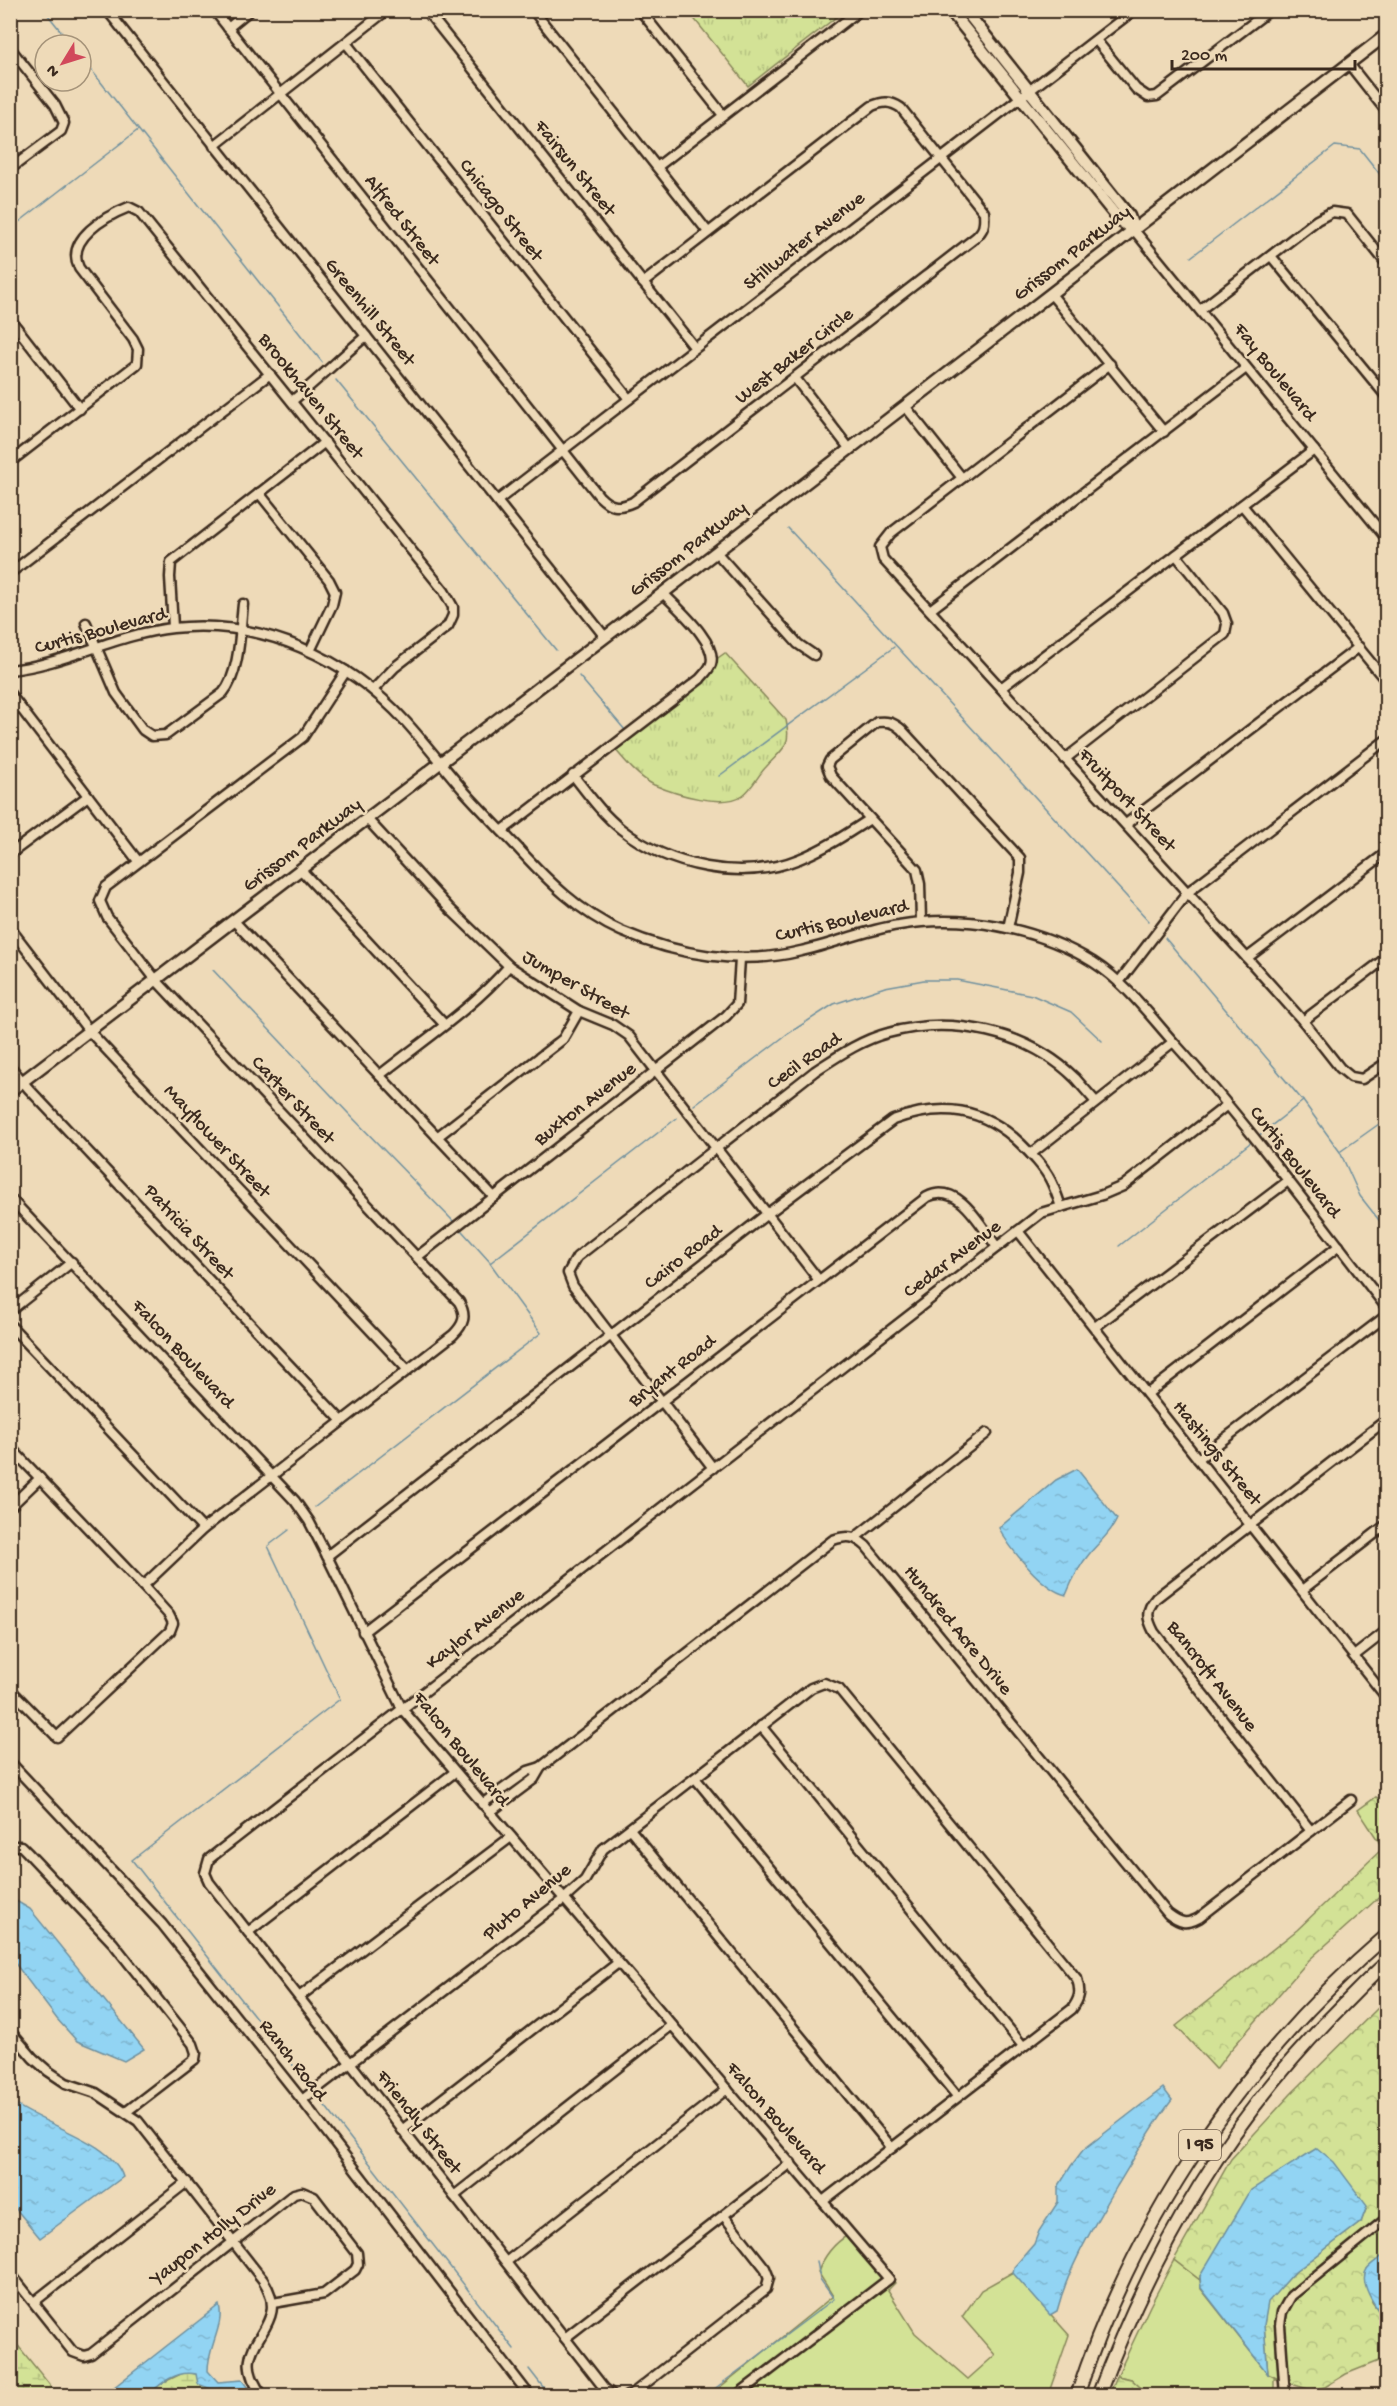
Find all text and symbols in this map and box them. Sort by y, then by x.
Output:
north arrow [33,33,93,93]
scale bar [1172,33,1355,71]
text: 200 m [1181,46,1228,67]
text: N [43,60,65,80]
street label: Fairsun Street [528,115,621,223]
street label: Chicago Street [453,155,548,268]
street label: Alfred Street [358,171,445,273]
street label: Stillwater Avenue [740,187,871,297]
street label: Grissom Parkway [1010,201,1136,307]
street label: Greenhill Street [319,255,421,373]
street label: West Baker Circle [731,303,859,410]
street label: Fay Boulevard [1227,319,1322,428]
street label: Brookhaven Street [251,329,369,466]
street label: Grissom Parkway [626,497,752,603]
street label: Curtis Boulevard [33,603,172,661]
street label: Fruitport Street [1072,744,1181,859]
street label: Grissom Parkway [239,794,367,898]
street label: Curtis Boulevard [773,895,913,948]
street label: Jumper Street [518,946,634,1027]
street label: Cecil Road [764,1027,848,1096]
street label: Carter Street [245,1052,340,1151]
street label: Buxton Avenue [530,1058,642,1153]
street label: Mayflower Street [158,1081,276,1205]
street label: Curtis Boulevard [1243,1103,1346,1225]
street label: Patricia Street [137,1180,239,1287]
street label: Cedar Avenue [900,1216,1007,1304]
street label: Cairo Road [641,1219,729,1295]
street label: Falcon Boulevard [125,1295,240,1416]
street label: Bryant Road [624,1329,723,1414]
street label: Hastings Street [1167,1397,1267,1513]
street label: Hundred Acre Drive [898,1562,1017,1701]
street label: Kaylor Avenue [422,1584,530,1676]
street label: Bancroft Avenue [1160,1616,1262,1738]
street label: Falcon Boulevard [406,1687,515,1814]
street label: Pluto Avenue [478,1859,577,1947]
street label: Ranch Road [253,2016,332,2108]
street label: Falcon Boulevard [720,2058,831,2181]
street label: Friendly Street [370,2066,467,2181]
road number: I 95 [1179,2130,1221,2160]
street label: Yaupon Holly Drive [145,2178,282,2292]

